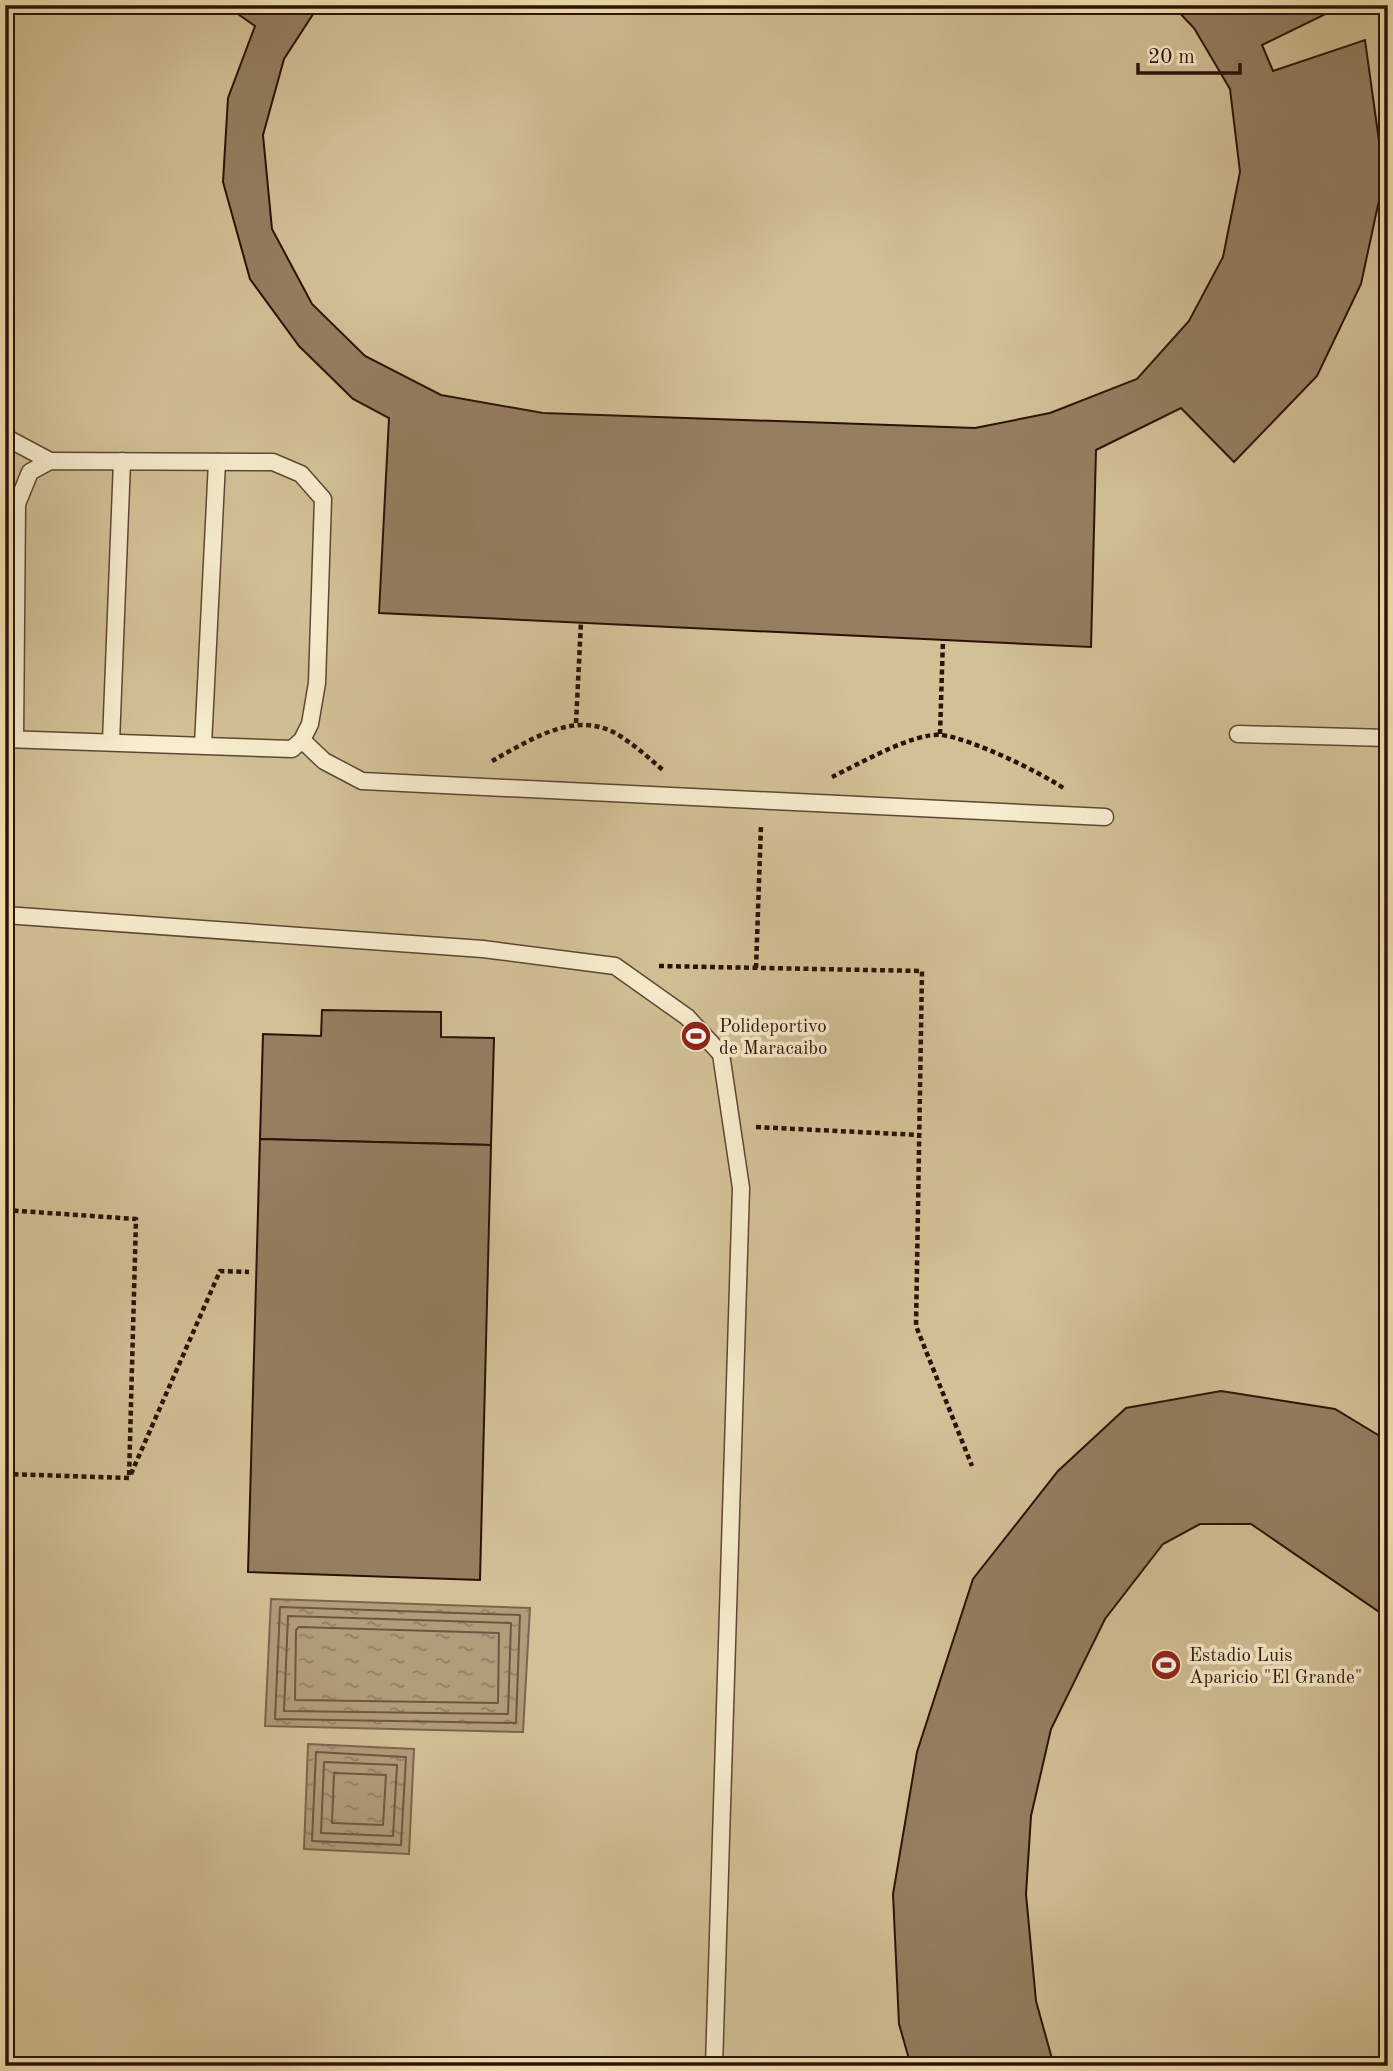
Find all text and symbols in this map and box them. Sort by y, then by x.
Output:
scale bar [1138,32,1239,76]
text: 20 m [1148,47,1195,68]
place label: Polideportivo de Maracaibo [719,1018,827,1059]
sports icon: Polideportivo de Maracaibo [679,1019,713,1053]
place label: Estadio Luis Aparicio "El Grande" [1189,1647,1362,1688]
sports icon: Estadio Luis Aparicio "El Grande" [1149,1648,1183,1682]

